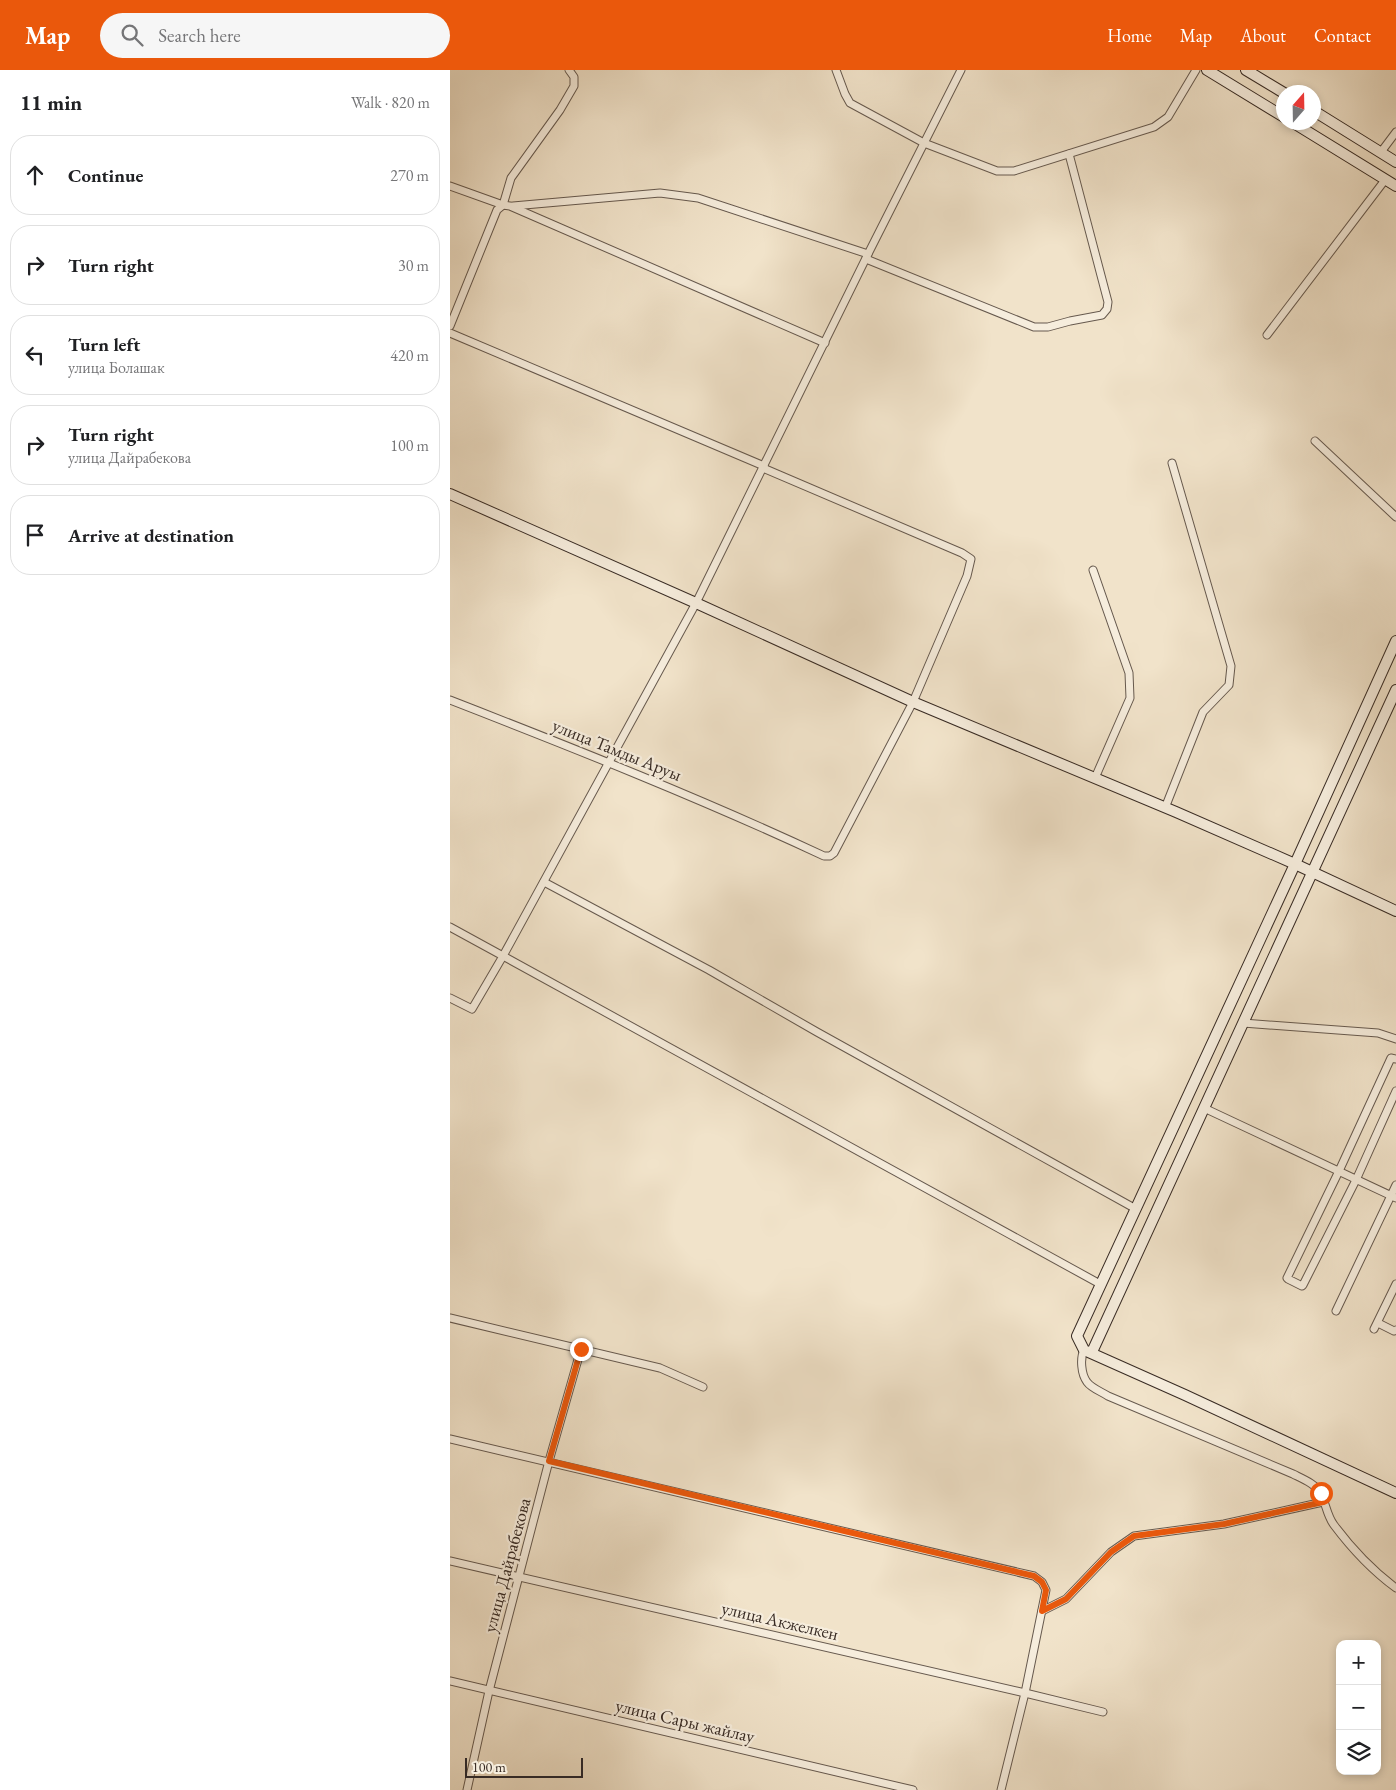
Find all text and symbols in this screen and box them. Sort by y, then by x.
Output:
search box [100,13,450,58]
text: Map [25,20,70,51]
icon: search [118,21,146,49]
text: Search here [158,23,241,48]
text: Home [1107,24,1152,47]
text: Map [1180,24,1212,47]
text: About [1240,24,1286,47]
text: Contact [1314,24,1371,47]
north arrow [1276,85,1321,130]
text: 11 min [20,89,82,116]
text: Walk · 820 m [351,92,430,113]
icon: ahead [21,161,49,189]
text: Continue [68,163,143,188]
text: 270 m [390,165,429,186]
icon: right [21,251,49,279]
text: Turn right [68,253,154,278]
text: 30 m [398,255,429,276]
text: Turn left [68,332,140,357]
icon: left [21,341,49,369]
text: 420 m [390,345,429,366]
text: улица Болашак [68,357,165,378]
text: Turn right [68,422,154,447]
icon: right [21,431,49,459]
text: 100 m [390,435,429,456]
text: улица Дайрабекова [68,447,191,468]
icon: arrive [21,521,49,549]
text: Arrive at destination [68,523,234,548]
street label: улица Тамды Аруы [549,713,685,786]
route end [570,1338,593,1361]
route start [1310,1482,1333,1505]
street label: улица Дайрабекова [477,1494,536,1635]
street label: улица Акжелкен [719,1596,841,1645]
map controls [1336,1640,1381,1775]
button: + [1336,1640,1381,1685]
button: − [1336,1685,1381,1730]
street label: улица Сары жайлау [613,1693,757,1748]
button: layers [1336,1730,1381,1775]
scale bar [465,1755,582,1778]
text: 100 m [472,1758,506,1776]

